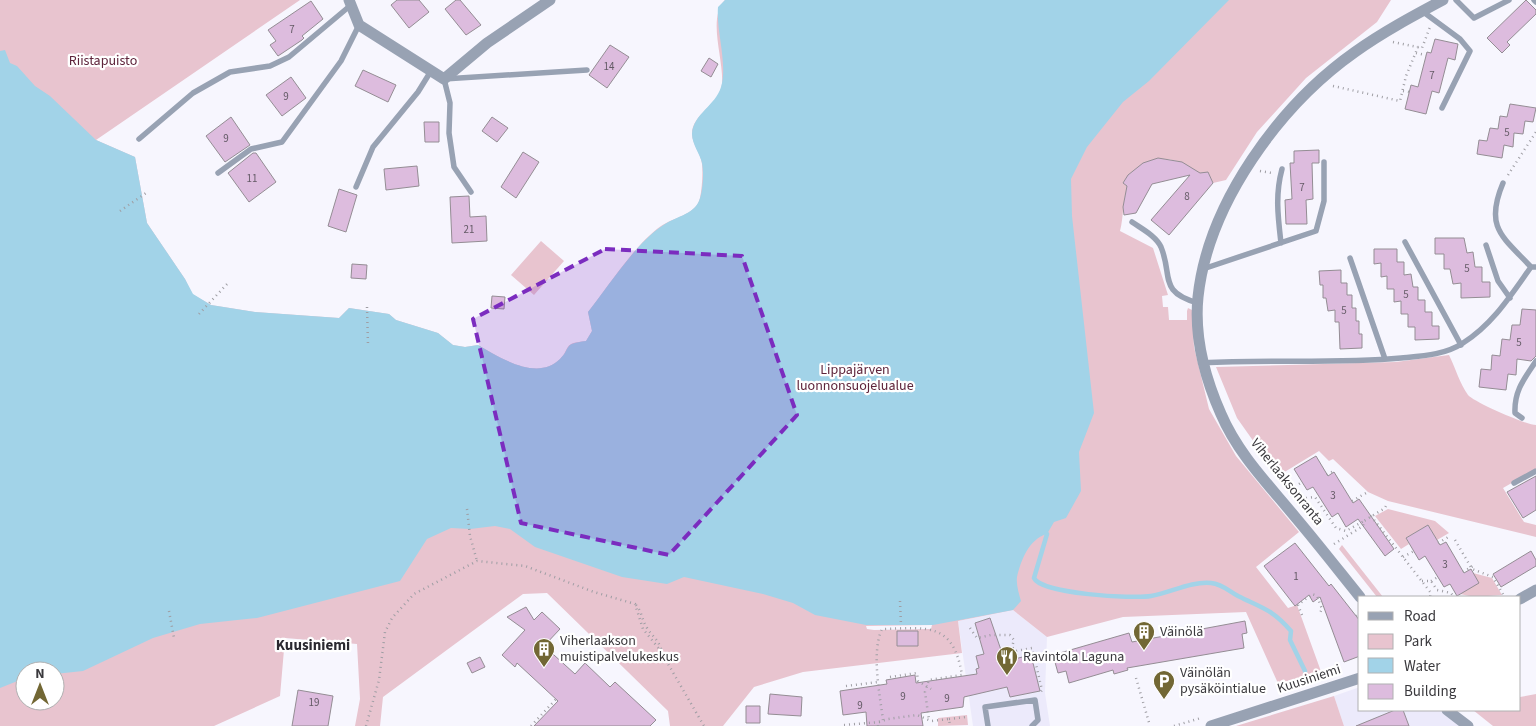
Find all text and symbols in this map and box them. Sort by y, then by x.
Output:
house number: 7 [289,22,295,37]
park label: Riistapuisto [69,51,137,71]
house number: 14 [604,59,615,74]
house number: 7 [1429,68,1435,83]
house number: 9 [283,89,289,104]
house number: 5 [1504,125,1510,140]
house number: 9 [223,131,229,146]
house number: 11 [247,171,257,186]
house number: 7 [1299,180,1305,195]
house number: 8 [1184,189,1190,204]
house number: 21 [464,222,474,237]
house number: 5 [1464,261,1470,276]
house number: 5 [1403,287,1409,302]
house number: 5 [1341,303,1347,318]
house number: 5 [1516,335,1522,350]
park label: Lippajärven luonnonsuojelualue [796,360,914,396]
street label: Viherlaaksonranta [1246,434,1328,530]
house number: 3 [1330,488,1336,503]
house number: 3 [1442,557,1448,572]
house number: 1 [1293,569,1299,584]
legend [1358,596,1521,711]
text: Road [1404,606,1436,627]
building icon: Väinölä [1132,620,1156,651]
place label: Väinölä [1160,622,1203,642]
place label: Viherlaakson muistipalvelukeskus [560,631,679,667]
text: Park [1404,631,1433,652]
district label: Kuusiniemi [276,635,350,656]
building icon: Viherlaakson muistipalvelukeskus [532,637,556,668]
restaurant icon: Ravintola Laguna [995,645,1019,676]
place label: Ravintola Laguna [1023,647,1124,667]
text: Water [1404,656,1441,677]
street label: Kuusiniemi [1275,659,1343,699]
north arrow [15,661,65,711]
place label: Väinölän pysäköintialue [1180,663,1266,699]
text: N [35,664,45,684]
parking icon: Väinölän pysäköintialue [1152,669,1176,700]
text: Building [1404,681,1457,702]
house number: 9 [900,689,906,704]
house number: 9 [944,691,950,706]
house number: 19 [309,695,319,710]
house number: 9 [857,698,863,713]

